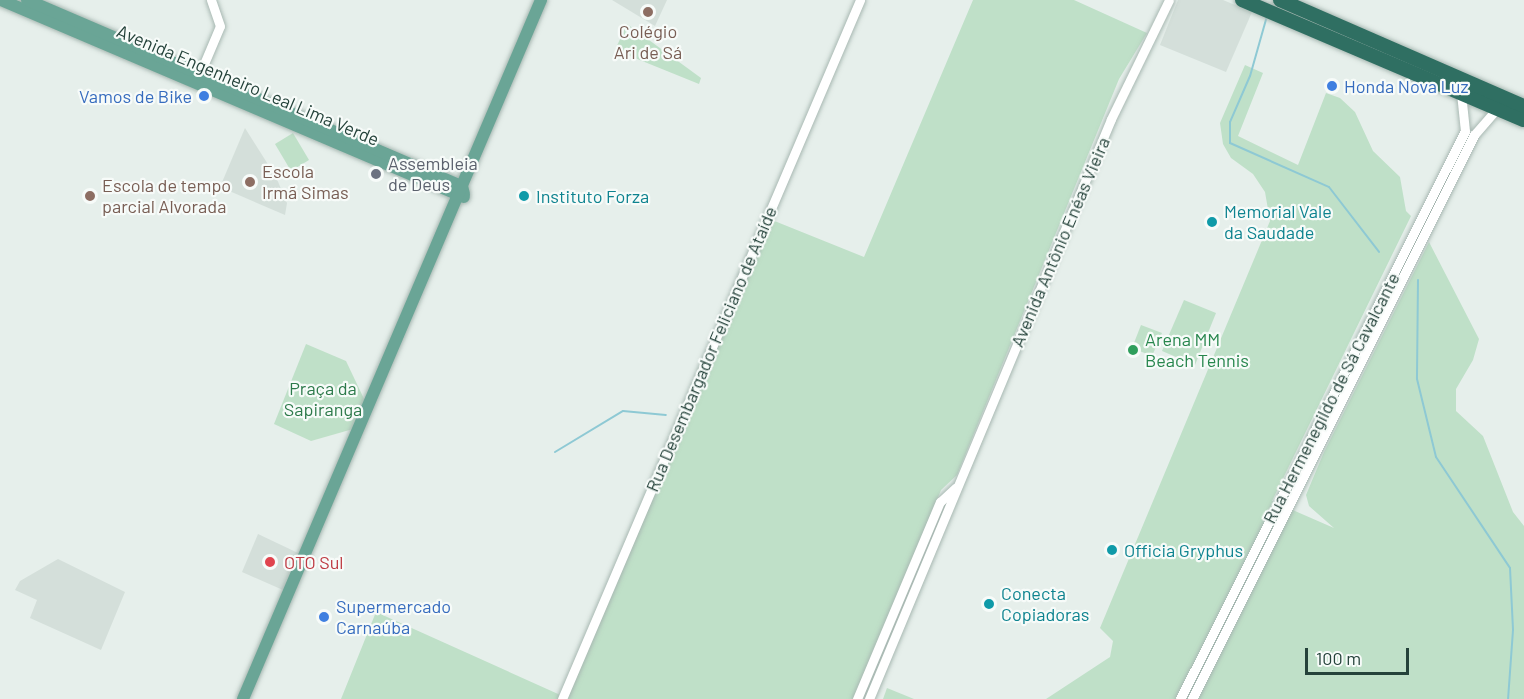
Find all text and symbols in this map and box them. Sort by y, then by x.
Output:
marker: Colégio Ari de Sá [641,5,655,19]
street label: Avenida Engenheiro Leal Lima Verde [114,20,382,150]
place label: Colégio Ari de Sá [614,21,682,63]
place label: Honda Nova Luz [1344,75,1468,97]
marker: Honda Nova Luz [1325,79,1339,93]
place label: Vamos de Bike [79,85,192,107]
marker: Vamos de Bike [197,89,211,103]
street label: Avenida Antônio Enéas Vieira [1006,134,1114,350]
place label: Assembleia de Deus [388,153,478,195]
place label: Escola Irmã Simas [262,161,349,204]
marker: Assembleia de Deus [369,167,383,181]
place label: Escola de tempo parcial Alvorada [102,175,231,218]
marker: Escola Irmã Simas [243,175,257,189]
place label: Instituto Forza [536,185,649,207]
marker: Escola de tempo parcial Alvorada [83,189,97,203]
marker: Instituto Forza [517,189,531,203]
place label: Memorial Vale da Saudade [1224,201,1332,244]
street label: Rua Desembargador Feliciano de Ataíde [641,203,781,495]
marker: Memorial Vale da Saudade [1205,215,1219,229]
street label: Rua Hermenegildo de Sá Cavalcante [1258,269,1404,527]
place label: Arena MM Beach Tennis [1145,329,1249,372]
marker: Arena MM Beach Tennis [1126,343,1140,357]
park label: Praça da Sapiranga [284,378,362,420]
place label: Officia Gryphus [1124,539,1243,561]
marker: Officia Gryphus [1105,543,1119,557]
place label: OTO Sul [284,551,344,573]
marker: OTO Sul [261,553,279,571]
place label: Conecta Copiadoras [1001,583,1089,626]
place label: Supermercado Carnaúba [336,596,451,638]
marker: Conecta Copiadoras [982,597,996,611]
marker: Supermercado Carnaúba [317,610,331,624]
scale bar [1308,636,1412,674]
text: 100 m [1316,647,1361,669]

